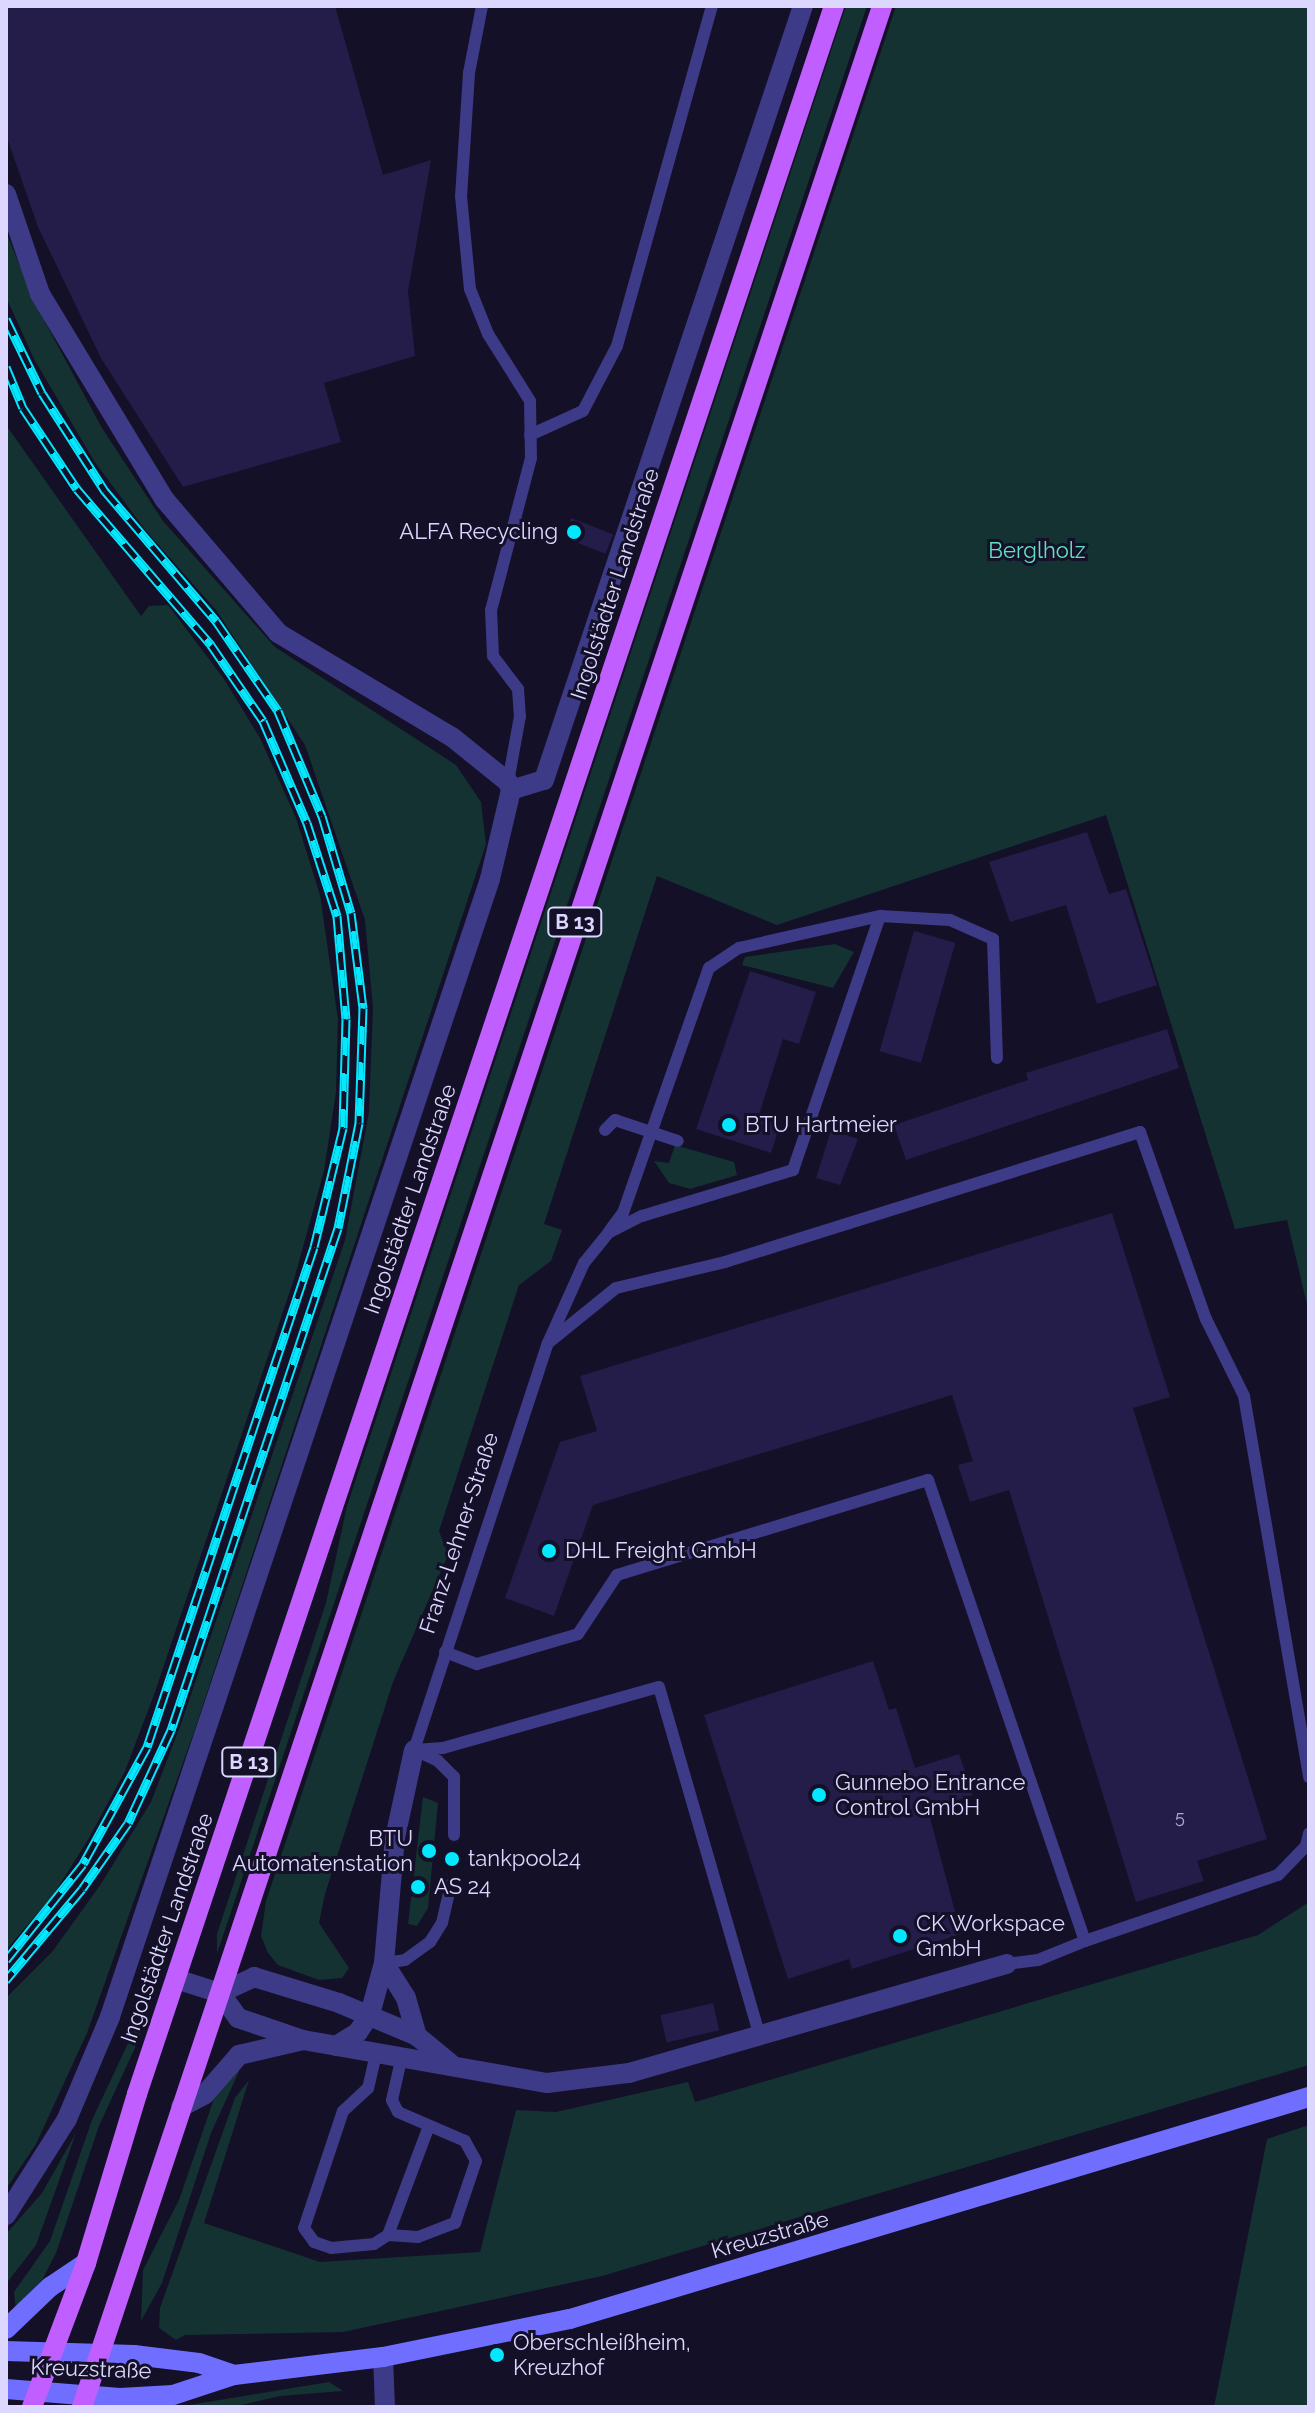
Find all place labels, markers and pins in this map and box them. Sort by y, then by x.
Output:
place label: ALFA Recycling [399,519,558,545]
marker: ALFA Recycling [565,523,583,541]
place label: BTU Hartmeier [745,1112,897,1138]
marker: BTU Hartmeier [720,1116,738,1134]
place label: DHL Freight GmbH [565,1538,757,1564]
marker: DHL Freight GmbH [540,1542,558,1560]
place label: Gunnebo Entrance Control GmbH [835,1769,1025,1820]
marker: Gunnebo Entrance Control GmbH [810,1786,828,1804]
place label: BTU Automatenstation [232,1825,413,1876]
marker: BTU Automatenstation [420,1842,438,1860]
place label: tankpool24 [468,1846,581,1872]
marker: tankpool24 [443,1850,461,1868]
place label: AS 24 [434,1874,491,1900]
marker: AS 24 [409,1878,427,1896]
place label: CK Workspace GmbH [916,1910,1066,1962]
marker: CK Workspace GmbH [891,1927,909,1945]
place label: Oberschleißheim, Kreuzhof [513,2329,691,2380]
marker: Oberschleißheim, Kreuzhof [488,2346,506,2364]

